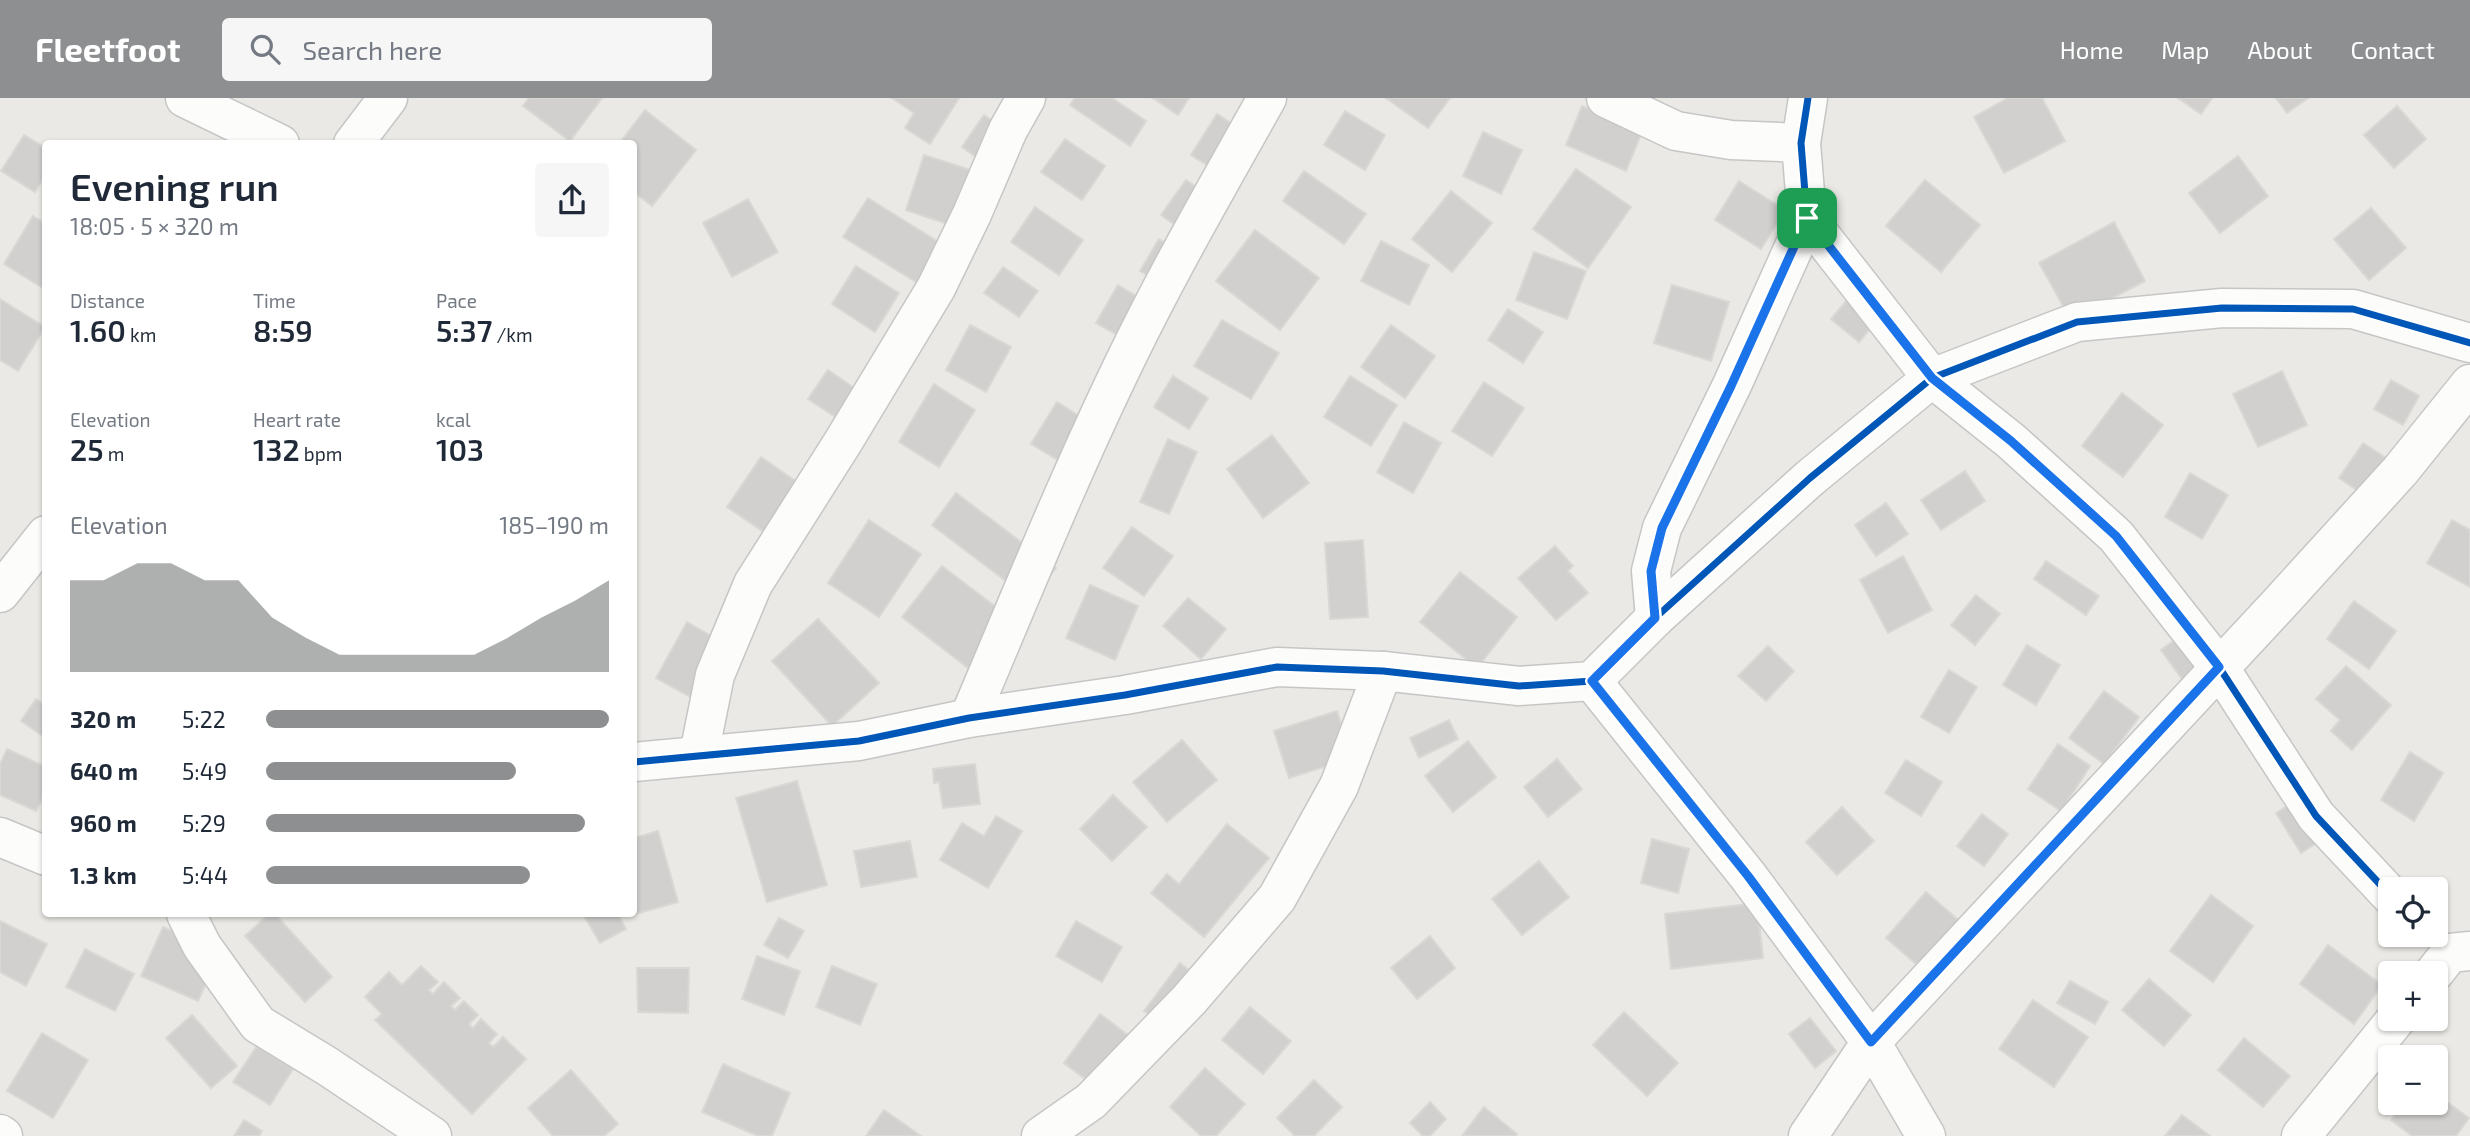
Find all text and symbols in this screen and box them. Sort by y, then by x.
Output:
search box [222,18,712,81]
text: Fleetfoot [35,29,180,69]
icon: search [246,30,284,68]
text: Search here [302,34,442,65]
text: Home [2060,35,2123,64]
text: Map [2161,35,2209,64]
text: About [2247,35,2313,64]
text: Contact [2351,35,2435,64]
text: Evening run [70,163,279,209]
button: share [535,163,609,237]
pin [1777,188,1837,248]
icon: arrive [1788,199,1826,237]
text: 18:05 · 5 × 320 m [70,212,239,240]
text: Distance [70,289,145,312]
text: Time [253,289,296,312]
text: Pace [436,289,477,312]
text: 1.60 [70,312,126,348]
text: 8:59 [253,312,313,348]
text: 5:37 [436,312,492,348]
text: km [126,323,156,346]
text: /km [492,323,533,346]
text: Elevation [70,408,151,431]
text: Heart rate [253,408,341,431]
text: kcal [436,408,471,431]
text: 25 [70,431,104,467]
text: 132 [253,431,300,467]
text: 103 [436,431,484,467]
text: m [104,442,124,465]
text: bpm [300,442,342,465]
text: Elevation [70,511,168,539]
text: 185–190 m [499,511,609,539]
text: 320 m [70,705,136,733]
text: 5:22 [182,705,226,733]
text: 640 m [70,757,138,785]
text: 5:49 [182,757,227,785]
text: 960 m [70,809,137,837]
text: 5:29 [182,809,226,837]
text: 1.3 km [70,861,137,889]
text: 5:44 [182,861,228,889]
map controls [2378,877,2448,1115]
button: locate [2378,877,2448,947]
button: + [2378,961,2448,1031]
button: − [2378,1045,2448,1115]

